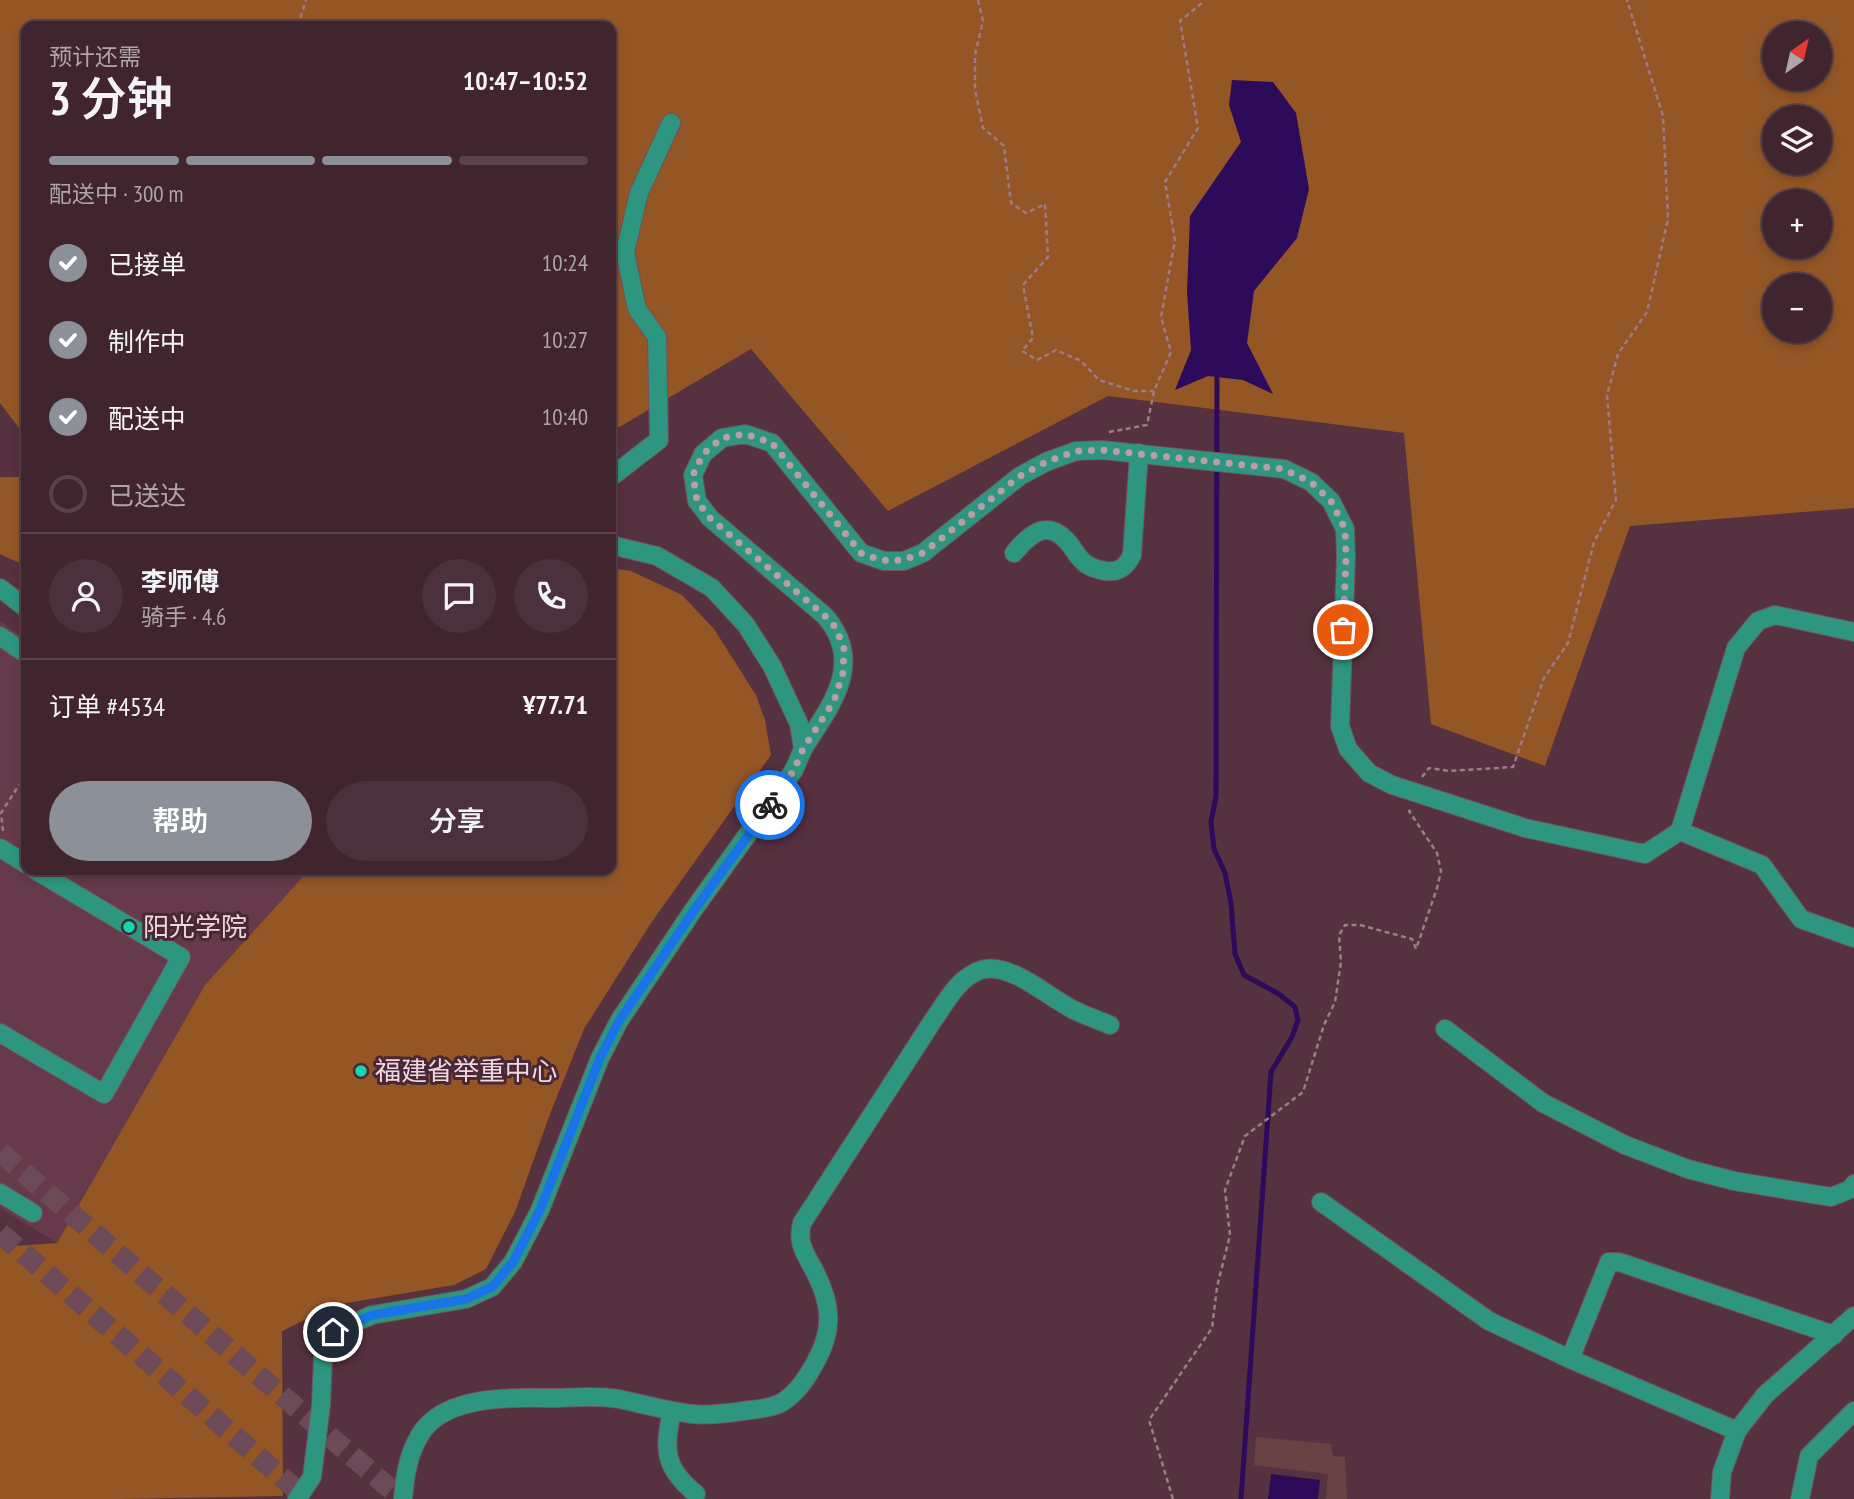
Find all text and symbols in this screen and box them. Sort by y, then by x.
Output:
north arrow [1762,21,1832,91]
map controls [1762,21,1832,343]
text: 预计还需 [49,42,141,71]
text: 10:47–10:52 [463,64,588,97]
text: 3 分钟 [49,68,172,128]
button: layers [1762,105,1832,175]
text: 配送中 · 300 m [49,179,184,208]
button: + [1762,189,1832,259]
icon: check [49,244,87,282]
text: 已接单 [108,248,186,281]
text: 10:24 [542,248,588,277]
button: − [1762,273,1832,343]
icon: check [49,321,87,359]
text: 制作中 [108,325,186,358]
text: 10:27 [542,325,588,354]
icon: check [49,398,87,436]
text: 配送中 [108,402,186,435]
text: 10:40 [542,402,588,431]
text: 已送达 [108,479,186,512]
button: person [49,559,123,633]
button: chat [422,559,496,633]
button: phone [514,559,588,633]
text: 李师傅 [141,565,219,598]
pin [1313,600,1373,660]
text: 骑手 · 4.6 [141,602,226,631]
icon: bag [1324,611,1362,649]
text: ¥77.71 [523,688,588,721]
text: 订单 #4534 [49,690,165,723]
courier [735,770,805,840]
button: 帮助 [49,781,312,861]
button: 分享 [326,781,588,861]
icon: bike [751,786,789,824]
place label: 阳光学院 [143,910,247,943]
marker: 阳光学院 [121,919,137,935]
place label: 福建省举重中心 [375,1054,557,1087]
marker: 福建省举重中心 [353,1063,369,1079]
pin [303,1302,363,1362]
icon: home [314,1313,352,1351]

